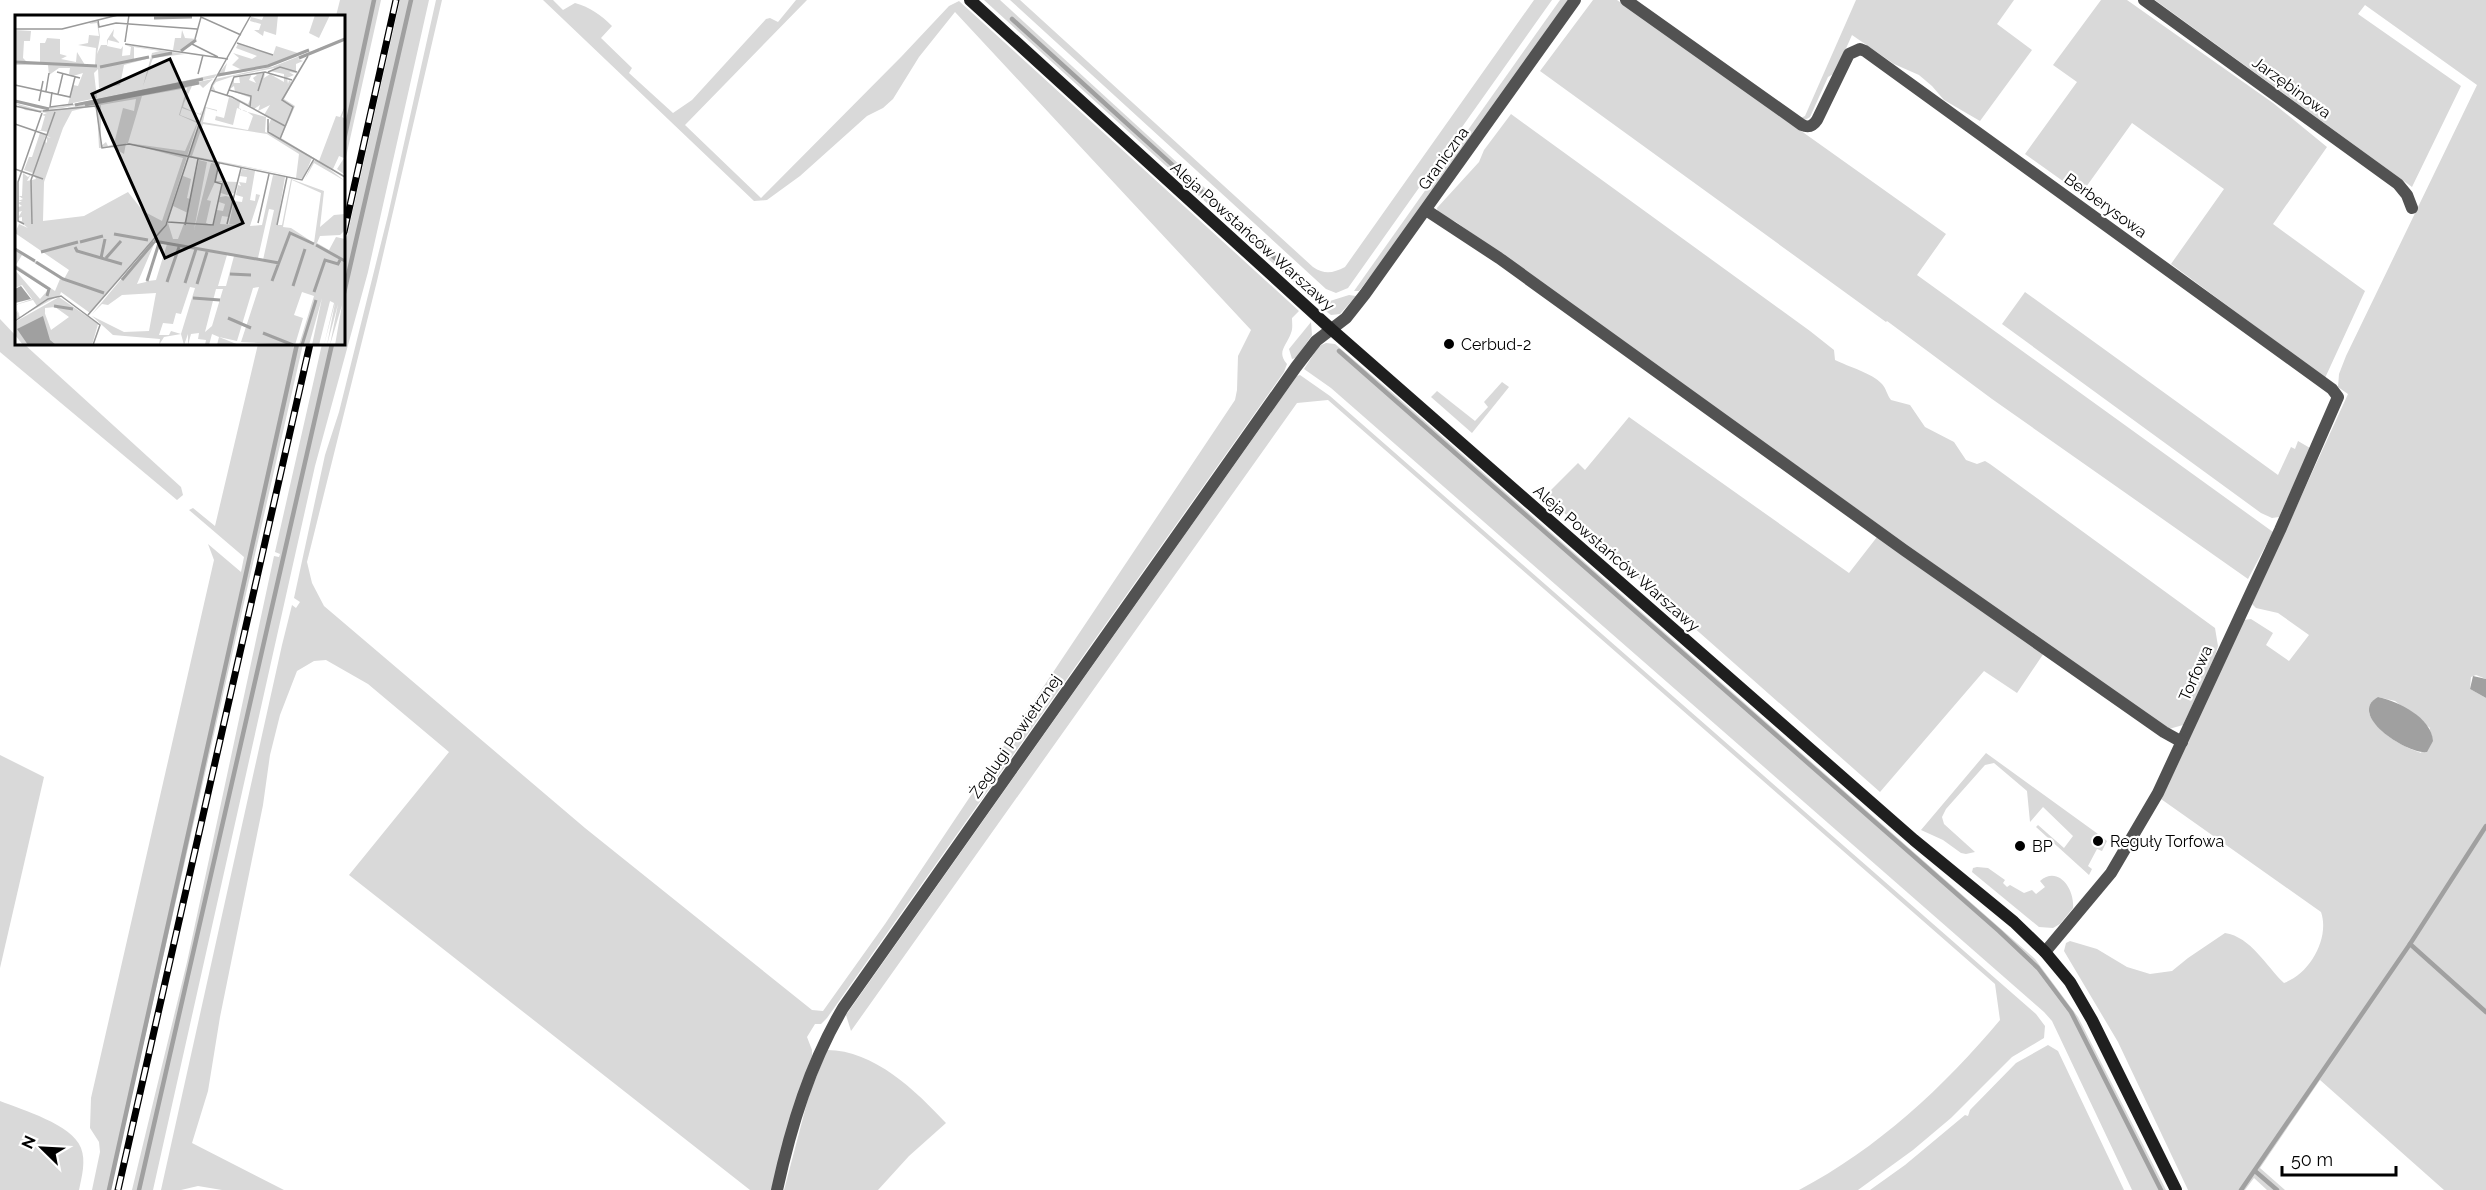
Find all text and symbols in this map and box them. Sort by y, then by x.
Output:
inset map [15,15,345,345]
street label: Jarzębinowa [2249,53,2335,122]
street label: Graniczna [1414,123,1473,194]
street label: Aleja Powstańców Warszawy [1167,158,1339,315]
street label: Berberysowa [2061,169,2151,242]
place label: Cerbud-2 [1461,335,1531,354]
marker: Cerbud-2 [1442,337,1456,351]
street label: Aleja Powstańców Warszawy [1530,481,1704,636]
street label: Torfowa [2175,642,2216,704]
street label: Żeglugi Powietrznej [965,670,1065,802]
place label: Reguły Torfowa [2110,832,2224,851]
marker: Reguły Torfowa [2091,834,2105,848]
place label: BP [2032,837,2053,856]
marker: BP [2013,839,2027,853]
north arrow [12,1118,72,1178]
text: N [18,1133,40,1152]
scale bar [2282,1139,2396,1177]
text: 50 m [2291,1149,2333,1170]

